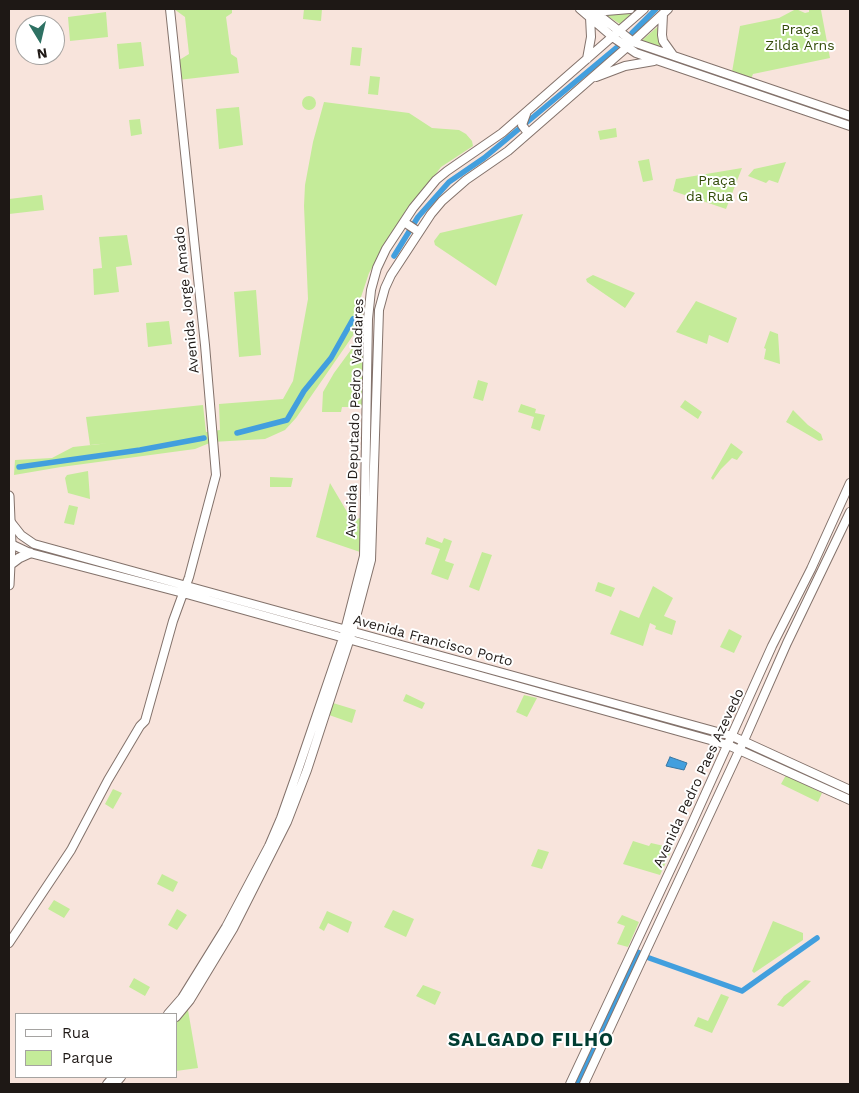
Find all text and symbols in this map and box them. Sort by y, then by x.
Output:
north arrow [15,15,65,65]
park label: Praça Zilda Arns [765,22,835,54]
text: N [36,45,49,63]
park label: Praça da Rua G [686,173,748,206]
street label: Avenida Jorge Amado [171,226,203,374]
street label: Avenida Deputado Pedro Valadares [342,298,368,538]
street label: Avenida Francisco Porto [351,612,515,670]
street label: Avenida Pedro Paes Azevedo [650,686,748,870]
legend [15,1013,178,1078]
text: Rua [62,1024,90,1042]
district label: SALGADO FILHO [446,1029,616,1051]
text: Parque [62,1049,113,1067]

